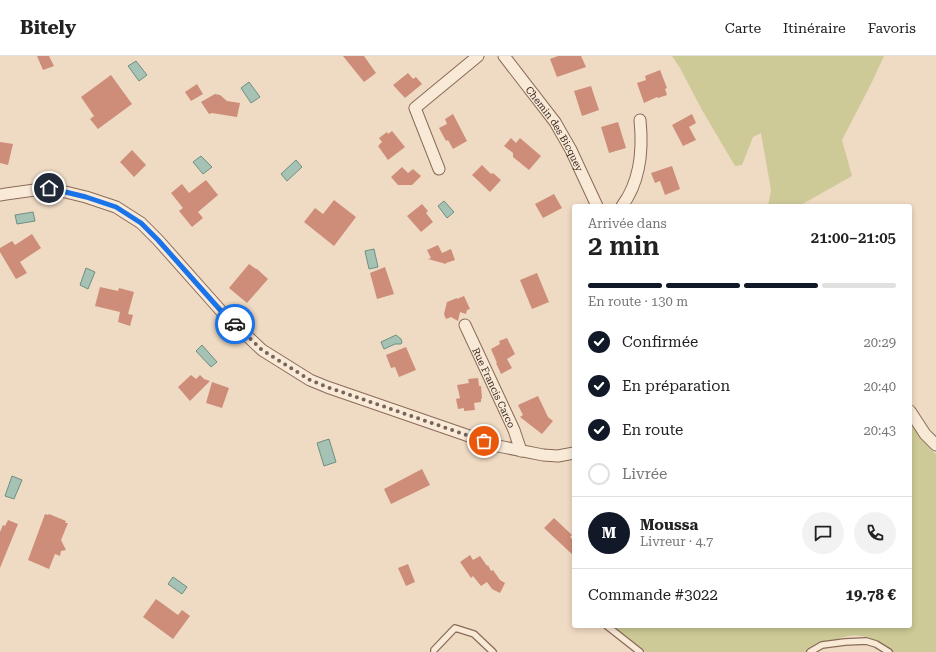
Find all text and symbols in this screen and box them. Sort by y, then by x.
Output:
text: Bitely [20,16,76,39]
text: Carte [725,20,761,36]
text: Itinéraire [783,20,846,36]
text: Favoris [868,20,916,36]
street label: Chemin des Bicquey [524,84,586,173]
pin [32,171,66,205]
icon: home [38,177,60,199]
text: Arrivée dans [588,216,667,231]
text: 21:00–21:05 [811,229,896,247]
text: 2 min [588,231,660,261]
text: En route · 130 m [588,294,688,309]
courier [215,304,255,344]
icon: car [224,313,246,335]
icon: check [588,331,610,353]
text: Confirmée [622,333,698,351]
text: 20:29 [864,335,896,350]
street label: Rue Francis Carco [471,346,518,429]
icon: check [588,375,610,397]
text: En préparation [622,377,730,395]
text: 20:40 [864,379,896,394]
icon: check [588,419,610,441]
text: En route [622,421,683,439]
text: 20:43 [864,423,896,438]
pin [467,424,501,458]
icon: bag [473,430,495,452]
text: Livrée [622,465,667,483]
button: chat [802,512,844,554]
button: phone [854,512,896,554]
text: Moussa [640,516,698,534]
text: M [602,524,616,542]
text: Livreur · 4.7 [640,534,713,549]
text: Commande #3022 [588,586,718,604]
text: 19.78 € [845,586,896,604]

